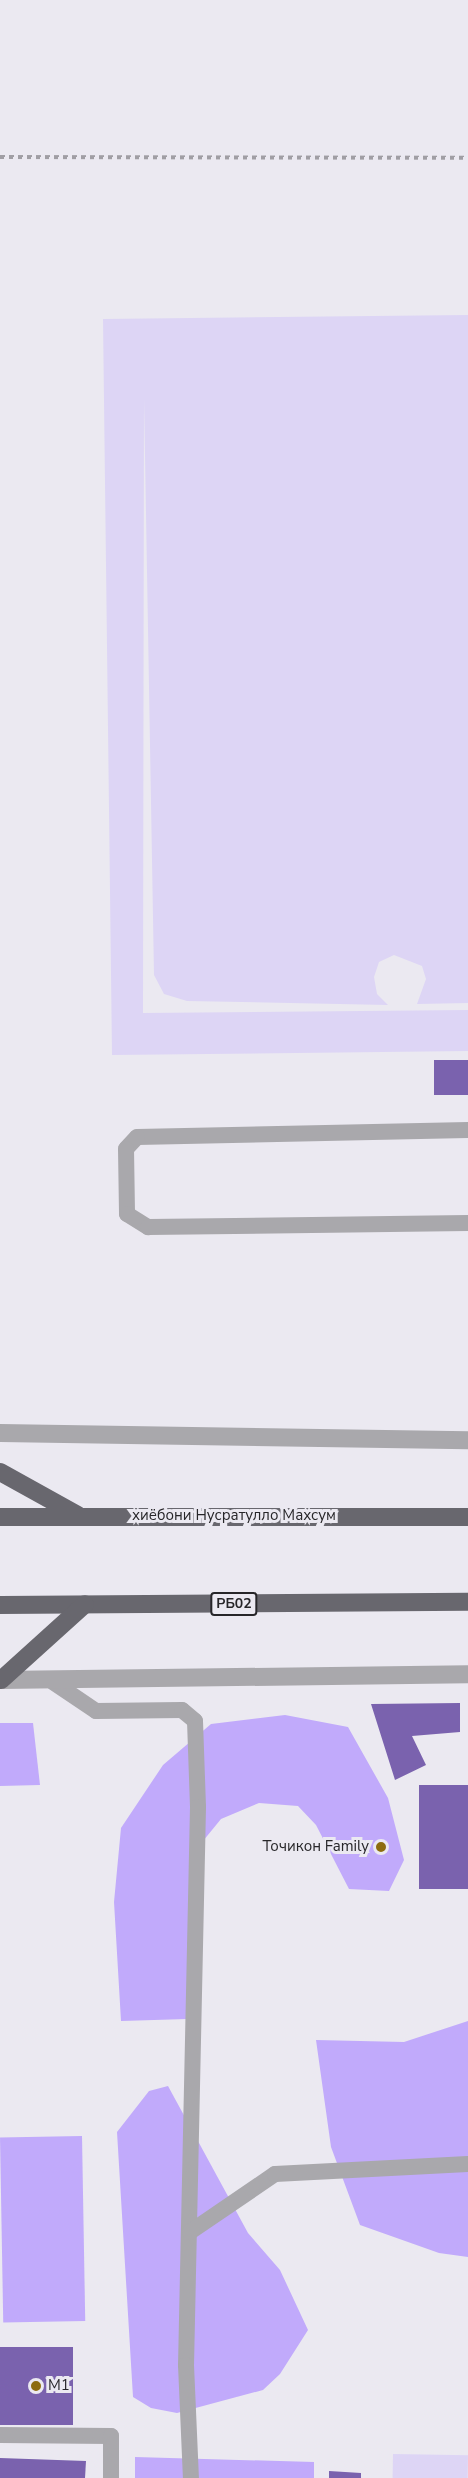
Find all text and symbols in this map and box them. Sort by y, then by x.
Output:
street label: хиёбони Нусратулло Махсум [132,1507,336,1525]
road number: РБ02 [210,1593,258,1615]
place label: Точикон Family [262,1838,369,1856]
marker: Точикон Family [374,1840,388,1854]
place label: М1 [48,2377,70,2395]
marker: М1 [29,2379,43,2393]

